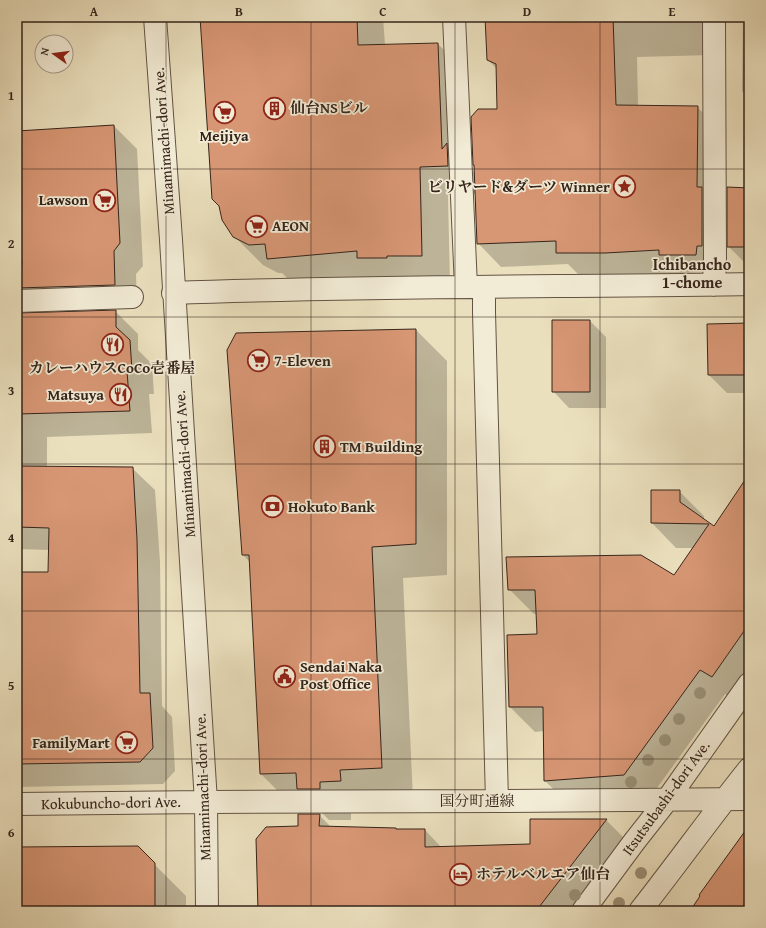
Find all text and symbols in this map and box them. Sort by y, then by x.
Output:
text: A [90,2,99,21]
text: B [235,2,243,21]
text: C [379,2,387,21]
text: D [523,2,531,21]
text: E [669,2,676,21]
north arrow [34,34,74,74]
text: N [36,45,53,57]
street label: Minamimachi-dori Ave. [148,67,179,215]
text: 1 [8,86,14,105]
building icon: 仙台NSビル [262,95,288,121]
place label: 仙台NSビル [290,97,368,118]
supermarket icon: Meijiya [211,100,237,126]
place label: Meijiya [199,125,249,146]
place icon: ビリヤード&ダーツ Winner [612,174,638,200]
place label: ビリヤード&ダーツ Winner [428,176,610,197]
supermarket icon: Lawson [91,187,117,213]
place label: Lawson [39,189,88,210]
supermarket icon: AEON [244,213,270,239]
place label: AEON [272,215,309,236]
text: 2 [8,234,15,253]
district label: Ichibancho 1-chome [653,252,732,294]
restaurant icon: カレーハウスCoCo壱番屋 [99,332,125,358]
supermarket icon: 7-Eleven [245,348,271,374]
place label: 7-Eleven [274,350,331,371]
place label: カレーハウスCoCo壱番屋 [29,357,195,378]
text: 3 [8,381,14,400]
restaurant icon: Matsuya [107,382,133,408]
place label: Matsuya [48,384,104,405]
street label: Minamimachi-dori Ave. [169,390,200,538]
building icon: TM Building [312,434,338,460]
place label: TM Building [340,436,422,457]
bank icon: Hokuto Bank [259,494,285,520]
place label: Hokuto Bank [288,496,375,517]
text: 4 [8,528,15,547]
place label: Sendai Naka Post Office [300,656,383,694]
public building icon: Sendai Naka Post Office [272,663,298,689]
text: 5 [8,676,15,695]
street label: Minamimachi-dori Ave. [189,713,216,861]
supermarket icon: FamilyMart [113,730,139,756]
place label: FamilyMart [32,732,110,753]
street label: Itsutsubashi-dori Ave. [617,736,714,859]
street label: 国分町通線 [439,790,515,811]
street label: Kokubuncho-dori Ave. [41,791,181,814]
text: 6 [8,823,15,842]
hotel icon: ホテルベルエア仙台 [447,861,473,887]
place label: ホテルベルエア仙台 [476,863,610,884]

